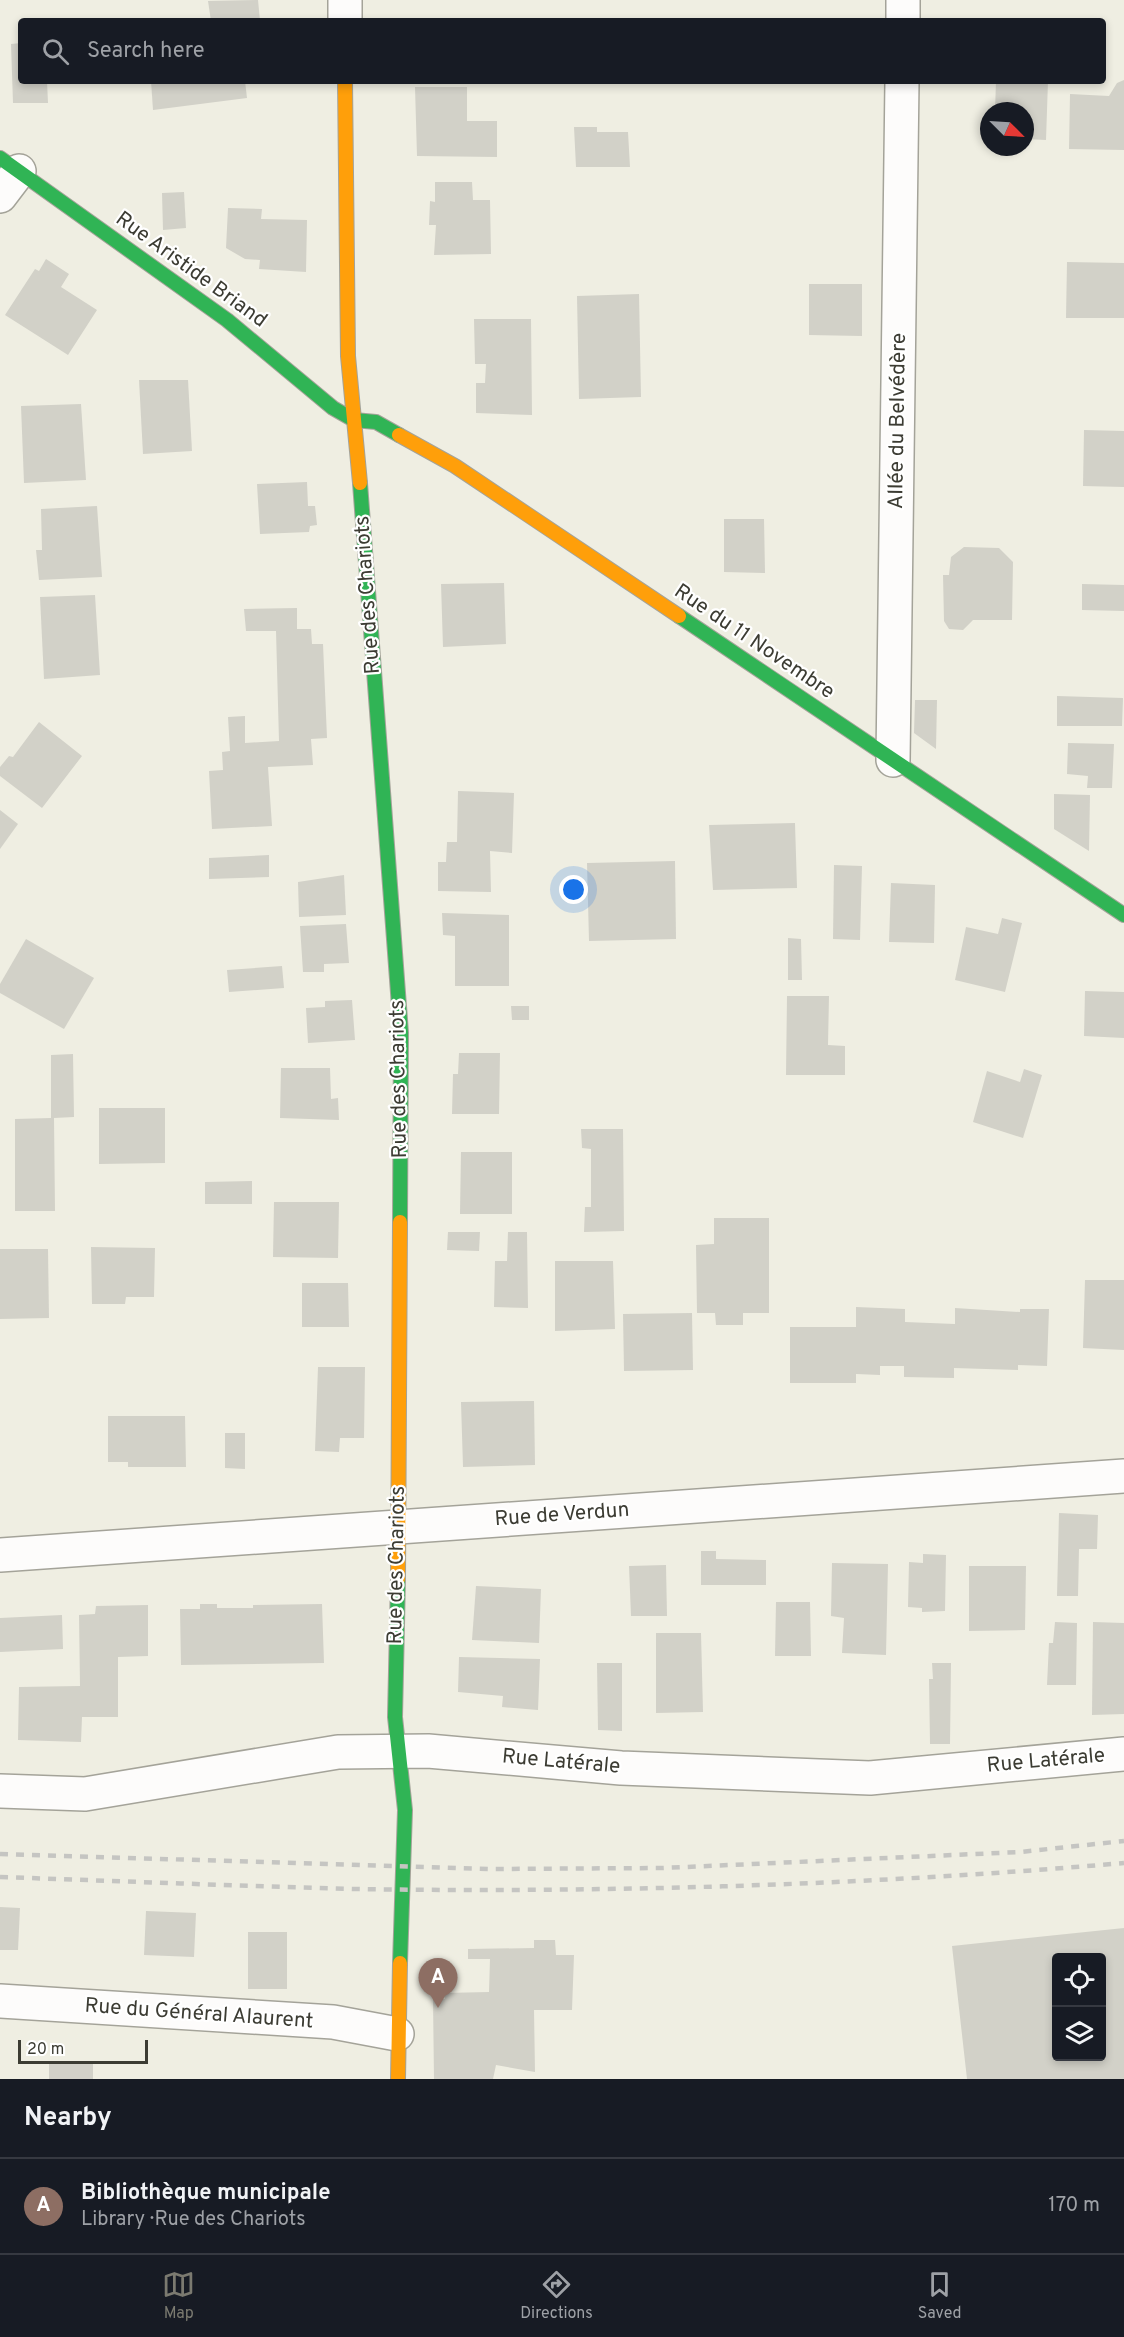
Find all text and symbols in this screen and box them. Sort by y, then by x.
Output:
search box [18,18,1106,84]
icon: search [39,35,72,68]
text: Search here [87,38,205,65]
north arrow [980,102,1034,156]
street label: Rue Aristide Briand [110,206,272,334]
street label: Allée du Belvédère [883,333,913,509]
street label: Rue des Chariots [349,515,387,675]
street label: Rue du 11 Novembre [669,578,839,706]
your location [559,875,588,904]
street label: Rue des Chariots [384,999,414,1159]
street label: Rue des Chariots [382,1485,412,1645]
street label: Rue de Verdun [494,1497,630,1533]
street label: Rue Latérale [986,1742,1106,1780]
street label: Rue Latérale [501,1743,621,1781]
map controls [1052,1953,1106,2061]
button: locate [1052,1953,1106,2007]
pin: A [418,1958,458,2008]
street label: Rue du Général Alaurent [84,1993,314,2035]
button: layers [1052,2007,1106,2061]
scale bar [18,2037,148,2064]
text: 20 m [27,2040,64,2060]
text: Nearby [24,2102,112,2135]
text: Bibliothèque municipale [81,2180,330,2207]
text: A [36,2193,51,2219]
text: 170 m [1048,2193,1100,2219]
text: Library · Rue des Chariots [81,2207,306,2233]
tab: Map [162,2268,195,2324]
tab: Directions [520,2268,593,2324]
tab: Saved [918,2268,962,2324]

